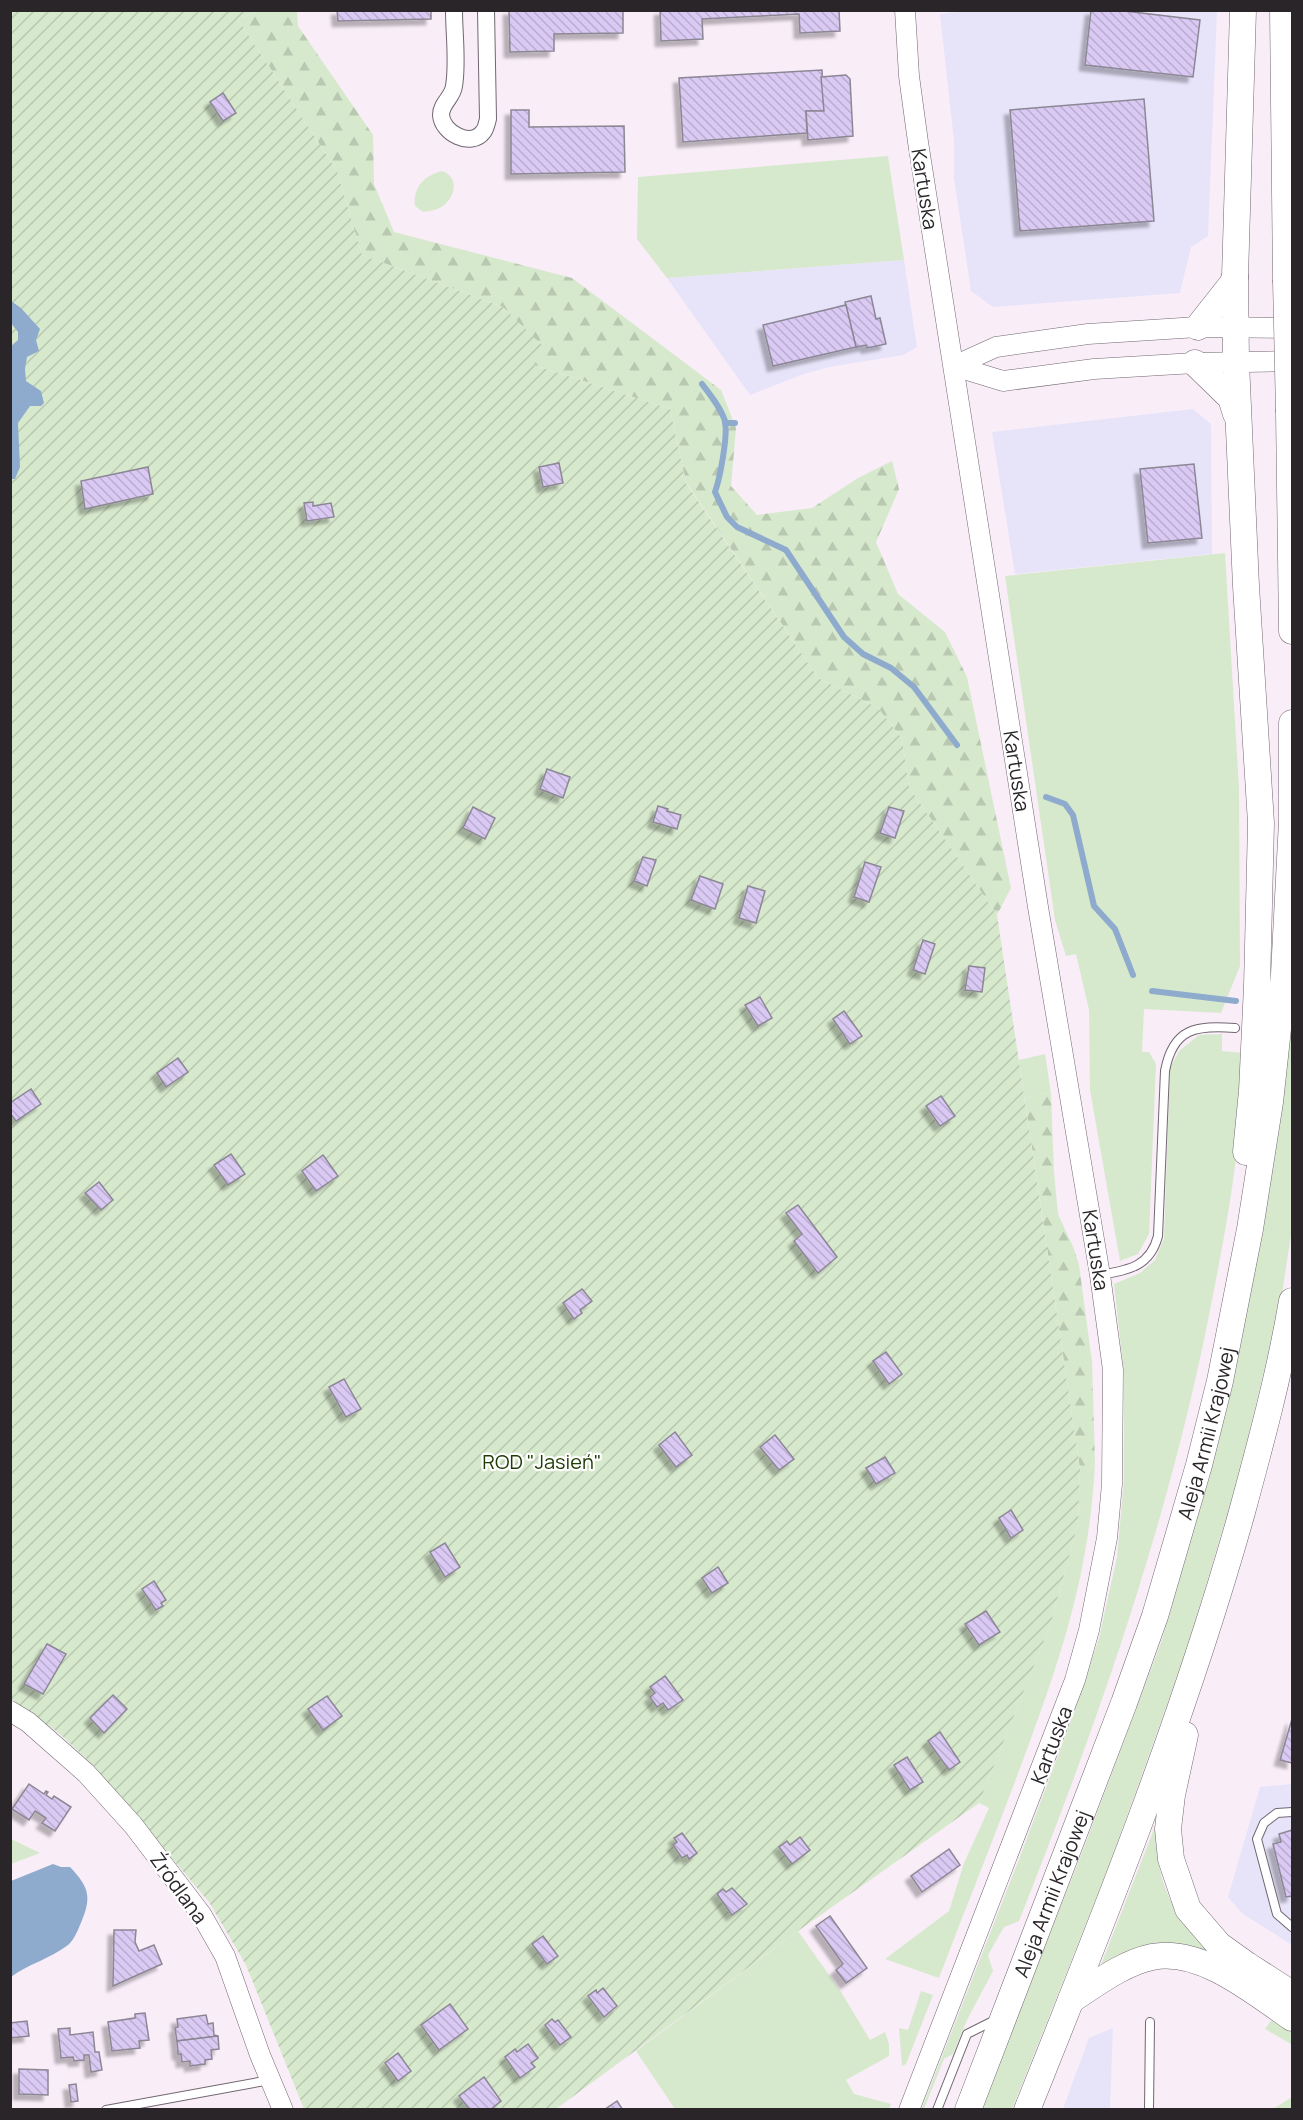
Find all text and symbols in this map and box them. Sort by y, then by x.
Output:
street label: Kartuska [905,147,945,231]
street label: Kartuska [997,729,1037,813]
street label: Kartuska [1076,1208,1116,1292]
street label: Aleja Armii Krajowej [1170,1344,1240,1523]
park label: ROD "Jasień" [482,1448,602,1475]
street label: Kartuska [1024,1702,1078,1788]
street label: Aleja Armii Krajowej [1007,1806,1095,1981]
street label: Źródlana [144,1847,214,1929]

